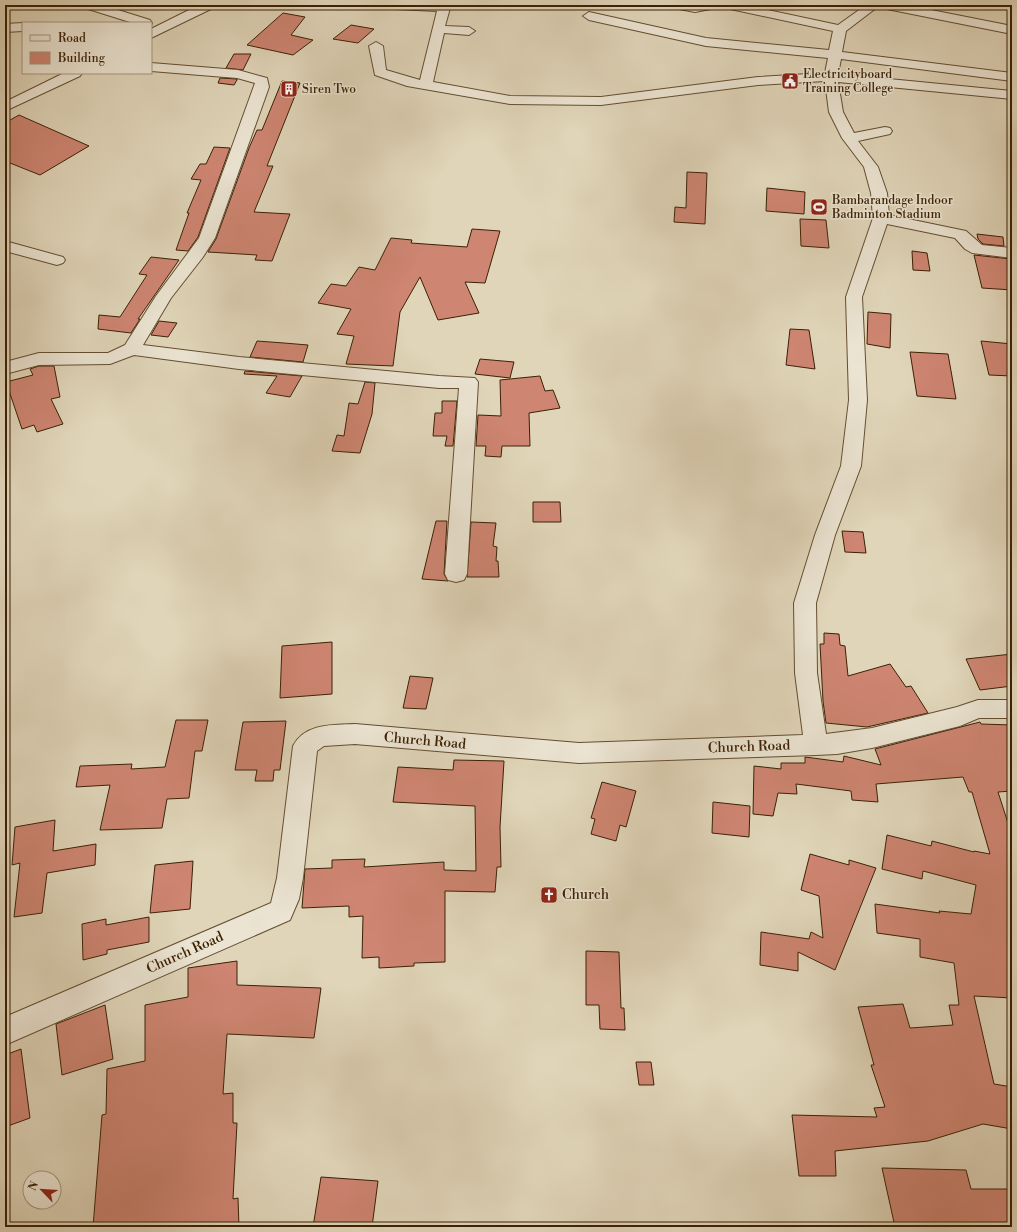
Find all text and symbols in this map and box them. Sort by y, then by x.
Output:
legend [22,22,152,74]
text: Road [58,31,86,46]
text: Building [57,51,106,66]
place label: Electricityboard Training College [803,67,893,96]
public building icon: Electricityboard Training College [780,71,800,91]
building icon: Siren Two [279,79,299,99]
place label: Siren Two [302,82,356,97]
place label: Bambarandage Indoor Badminton Stadium [831,193,953,222]
sports icon: Bambarandage Indoor Badminton Stadium [809,197,829,217]
street label: Church Road [383,728,467,754]
street label: Church Road [707,737,791,757]
church icon: Church [539,885,559,905]
place label: Church [562,886,610,904]
street label: Church Road [144,928,226,978]
north arrow [22,1170,62,1210]
text: N [26,1179,42,1193]

